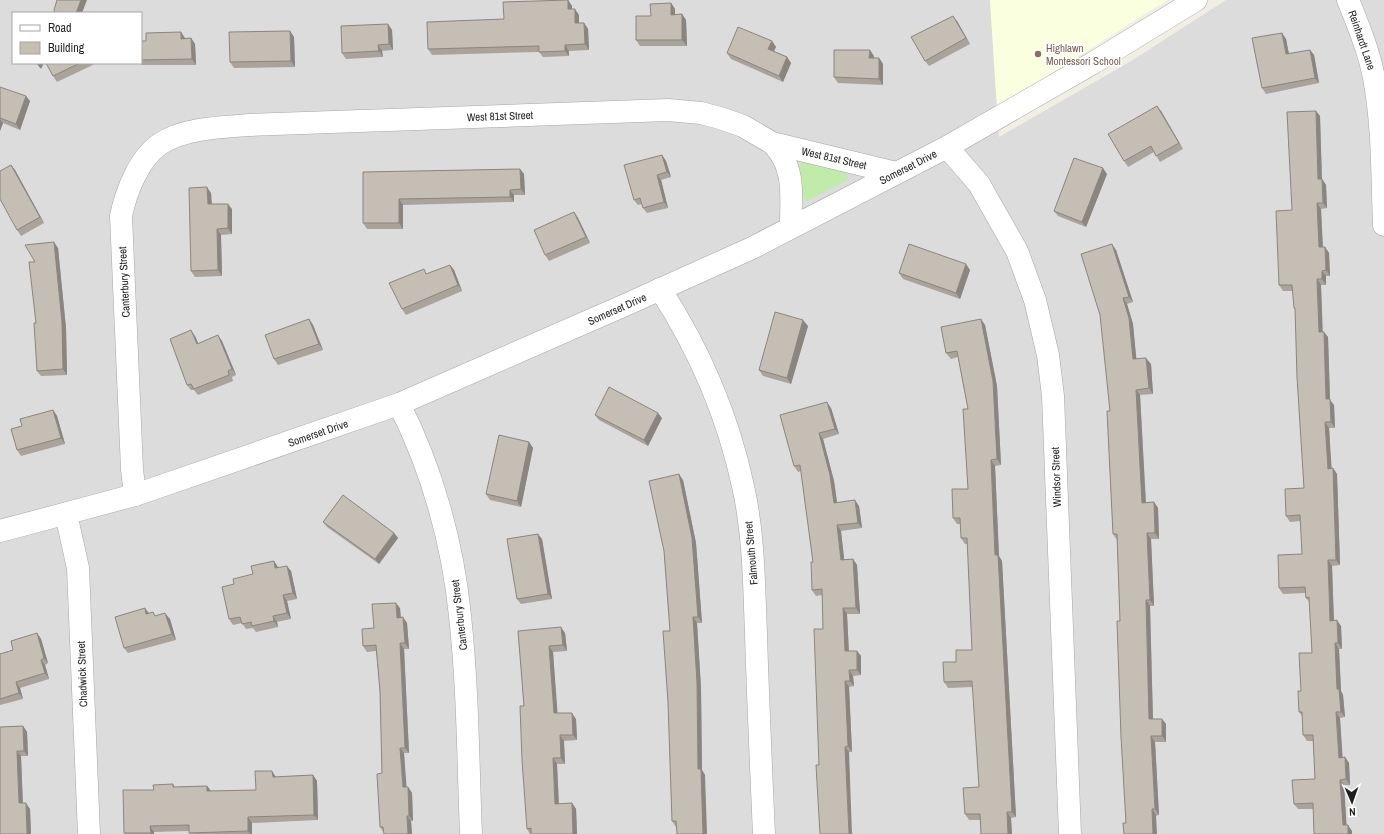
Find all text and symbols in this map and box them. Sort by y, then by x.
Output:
street label: Reinhardt Lane [1345,8,1379,72]
legend [12,12,142,64]
text: Road [48,20,72,36]
text: Building [48,40,85,56]
place label: Highlawn Montessori School [1046,41,1121,68]
marker: Highlawn Montessori School [1033,49,1043,59]
street label: West 81st Street [467,108,534,124]
street label: West 81st Street [800,144,868,172]
street label: Somerset Drive [877,147,939,187]
street label: Canterbury Street [115,246,133,318]
street label: Somerset Drive [586,290,648,328]
street label: Somerset Drive [286,416,350,450]
street label: Windsor Street [1048,446,1064,507]
street label: Falmouth Street [741,520,761,585]
street label: Canterbury Street [448,578,470,651]
street label: Chadwick Street [74,640,90,707]
north arrow [1332,782,1372,822]
text: N [1349,805,1356,819]

